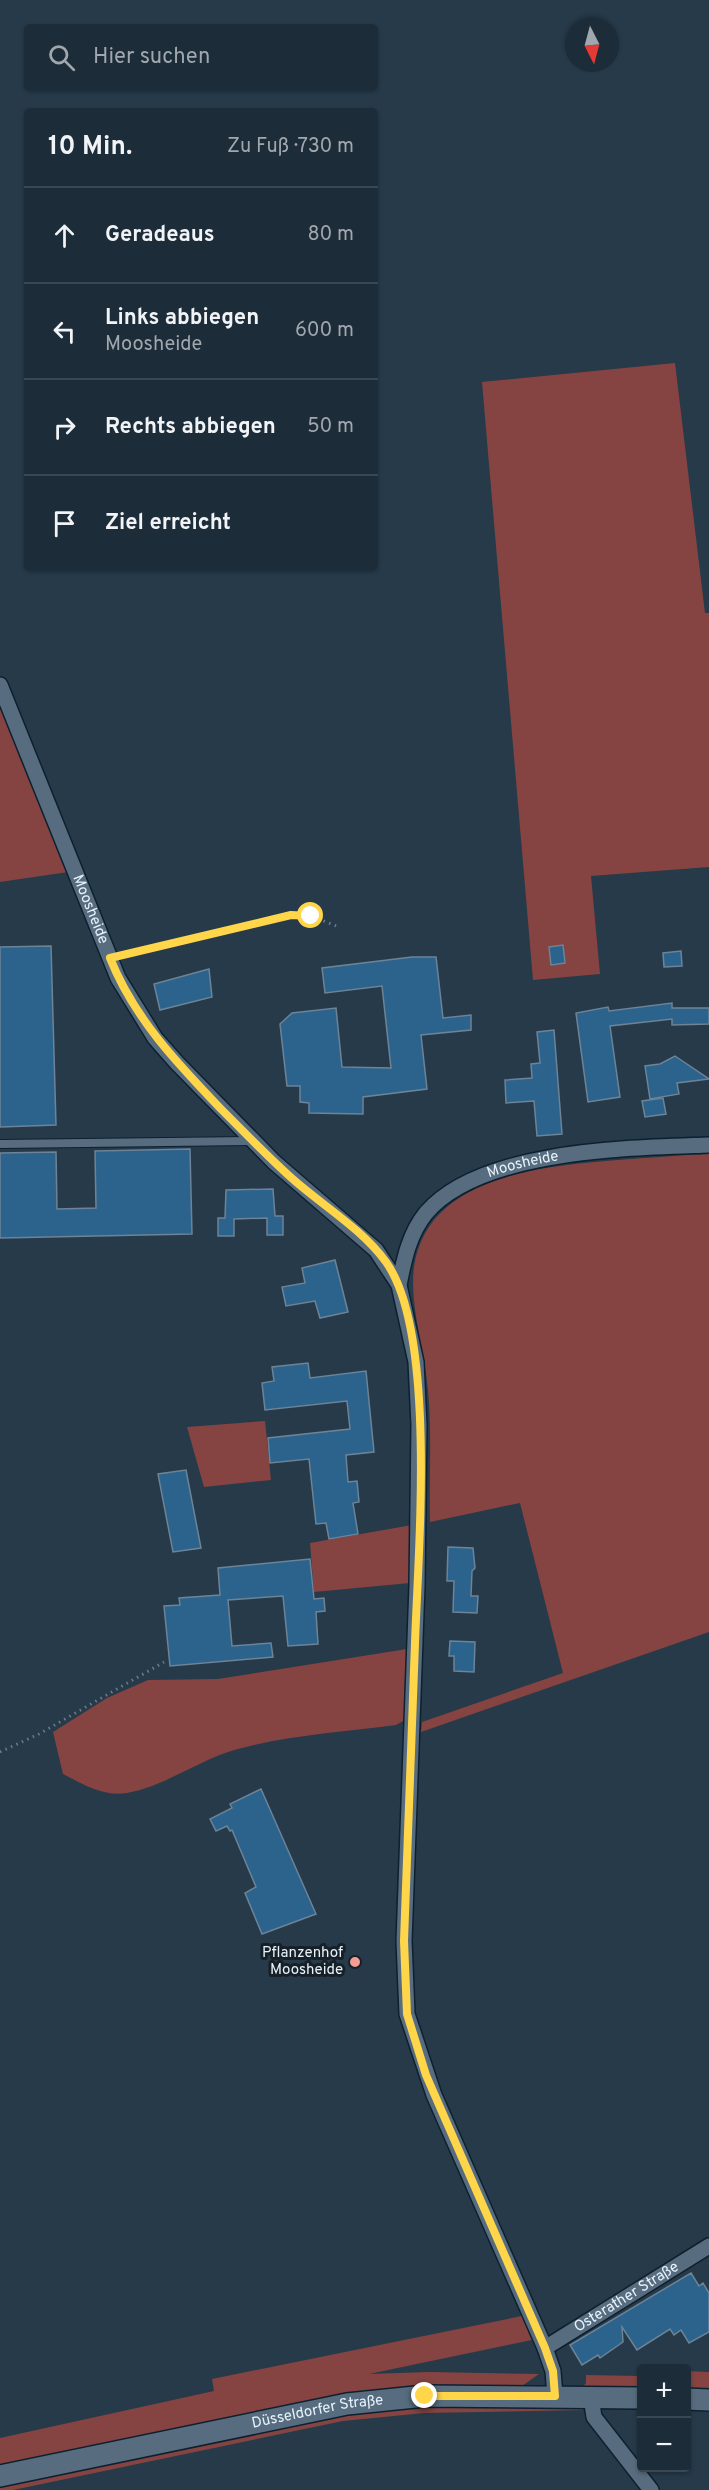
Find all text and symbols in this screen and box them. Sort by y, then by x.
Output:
north arrow [565,18,619,72]
search box [24,24,378,90]
icon: search [45,41,78,74]
text: Hier suchen [93,44,210,71]
text: 10 Min. [48,131,132,164]
text: Zu Fuß · 730 m [227,134,354,160]
icon: ahead [48,219,81,252]
text: Geradeaus [105,222,215,249]
text: 80 m [308,222,354,248]
text: Links abbiegen [105,305,259,332]
icon: left [48,315,81,348]
text: 600 m [295,318,354,344]
text: Moosheide [105,332,202,358]
icon: right [48,411,81,444]
text: Rechts abbiegen [105,414,276,441]
text: 50 m [307,414,354,440]
icon: arrive [48,507,81,540]
text: Ziel erreicht [105,510,231,537]
street label: Moosheide [68,872,113,947]
route start [297,902,323,928]
street label: Moosheide [484,1147,560,1183]
place label: Pflanzenhof Moosheide [262,1944,343,1980]
marker: Pflanzenhof Moosheide [348,1955,362,1969]
street label: Osterather Straße [571,2258,682,2337]
map controls [637,2364,691,2472]
button: + [637,2364,691,2418]
route end [411,2382,437,2408]
street label: Düsseldorfer Straße [250,2391,384,2433]
button: − [637,2418,691,2472]

